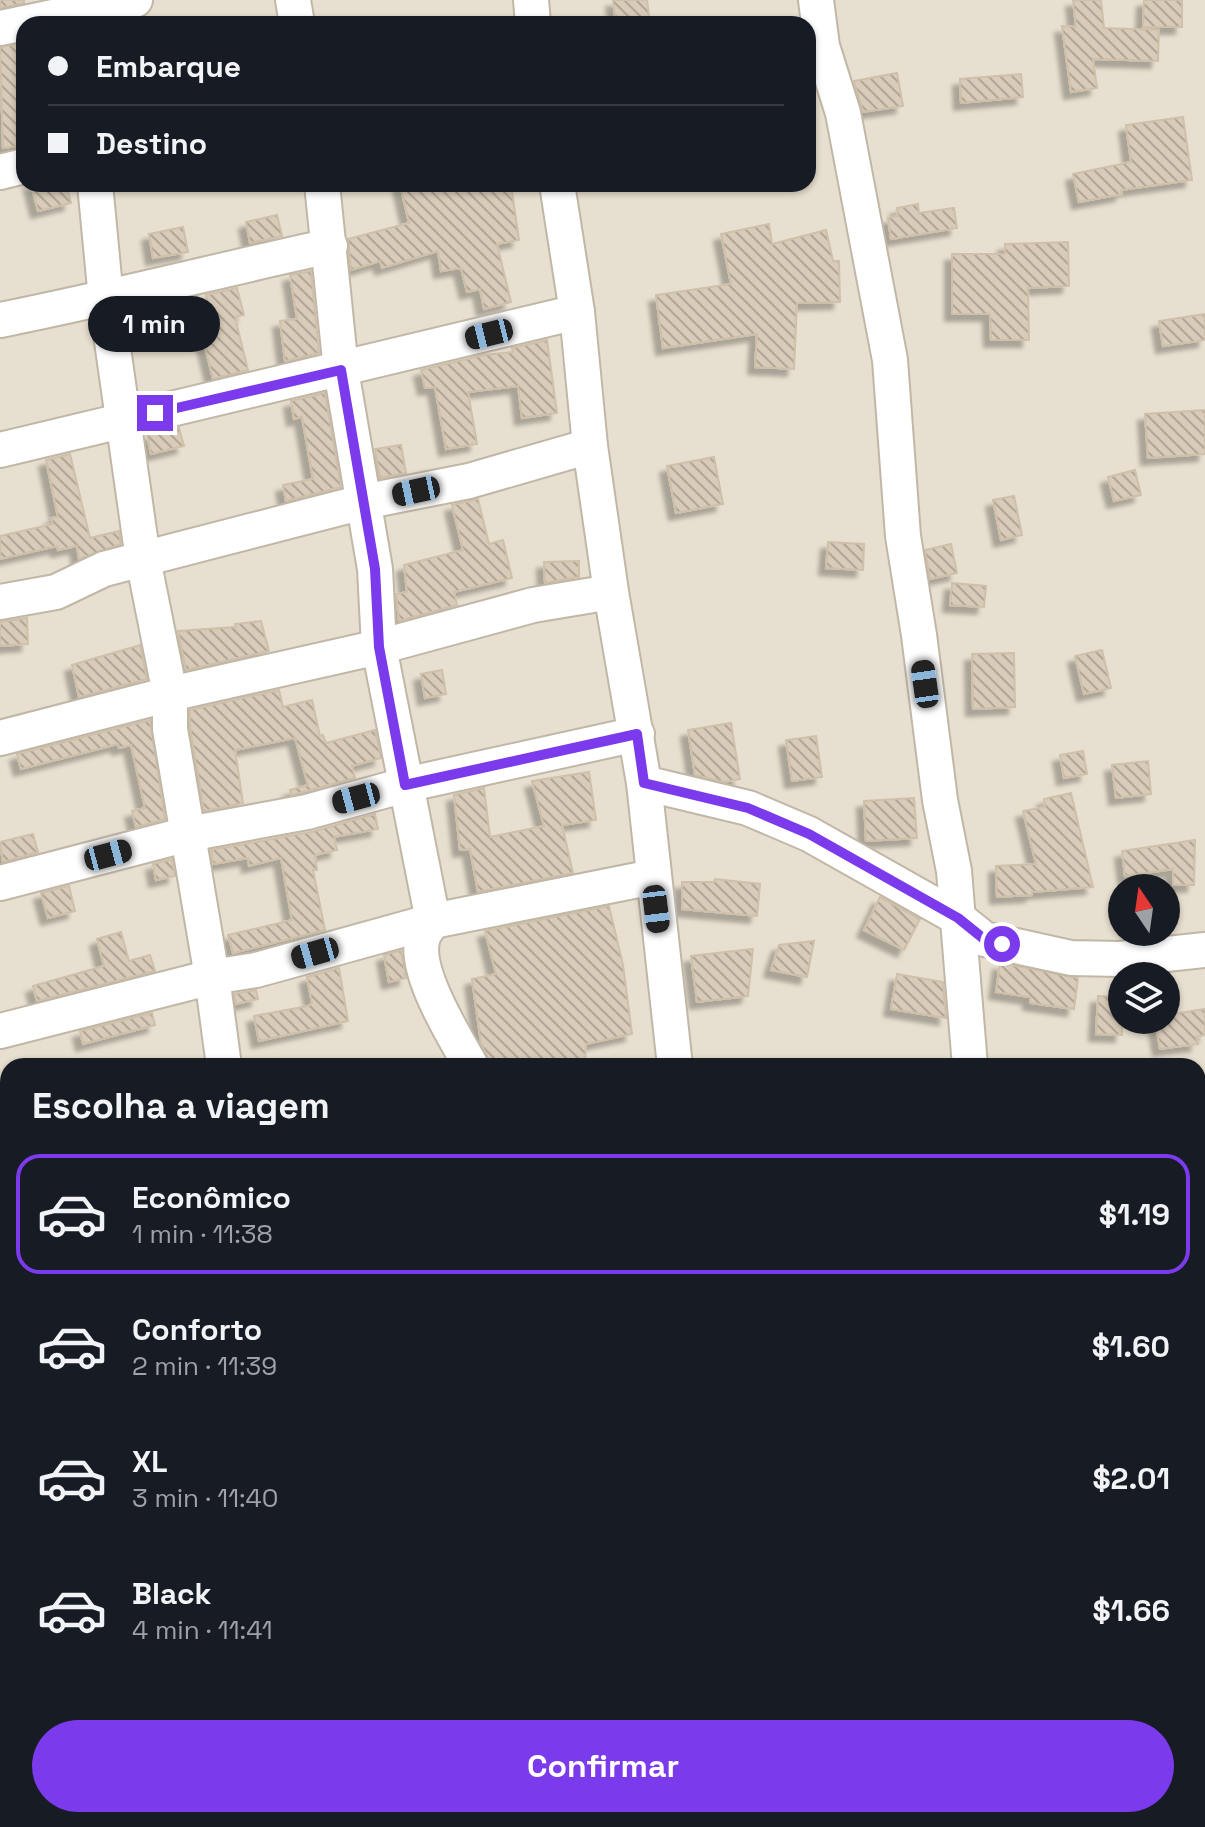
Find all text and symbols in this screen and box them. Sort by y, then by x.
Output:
text: Embarque [96,47,241,86]
text: Destino [96,124,207,163]
callout: 1 min [89,297,221,353]
text: 1 min [122,307,186,341]
car [463,317,515,351]
route end [137,395,173,431]
car [390,474,442,508]
car [910,659,940,709]
car [330,780,382,816]
car [82,837,134,873]
north arrow [1108,874,1180,946]
map controls [1108,874,1180,1034]
car [641,884,671,934]
route start [984,926,1020,962]
car [289,935,341,971]
button: layers [1108,962,1180,1034]
text: Escolha a viagem [32,1083,330,1129]
icon: car [36,1178,108,1250]
text: Econômico [132,1178,291,1217]
text: $1.19 [1099,1195,1170,1234]
text: 1 min · 11:38 [132,1217,273,1251]
icon: car [36,1310,108,1382]
text: Conforto [132,1310,262,1349]
text: $1.60 [1092,1327,1170,1366]
text: 2 min · 11:39 [132,1349,277,1383]
icon: car [36,1442,108,1514]
text: XL [132,1442,168,1481]
text: $2.01 [1092,1459,1170,1498]
text: 3 min · 11:40 [132,1481,279,1515]
icon: car [36,1574,108,1646]
text: Black [132,1574,211,1613]
text: $1.66 [1093,1591,1170,1630]
text: 4 min · 11:41 [132,1613,273,1647]
button: Confirmar [32,1720,1174,1812]

